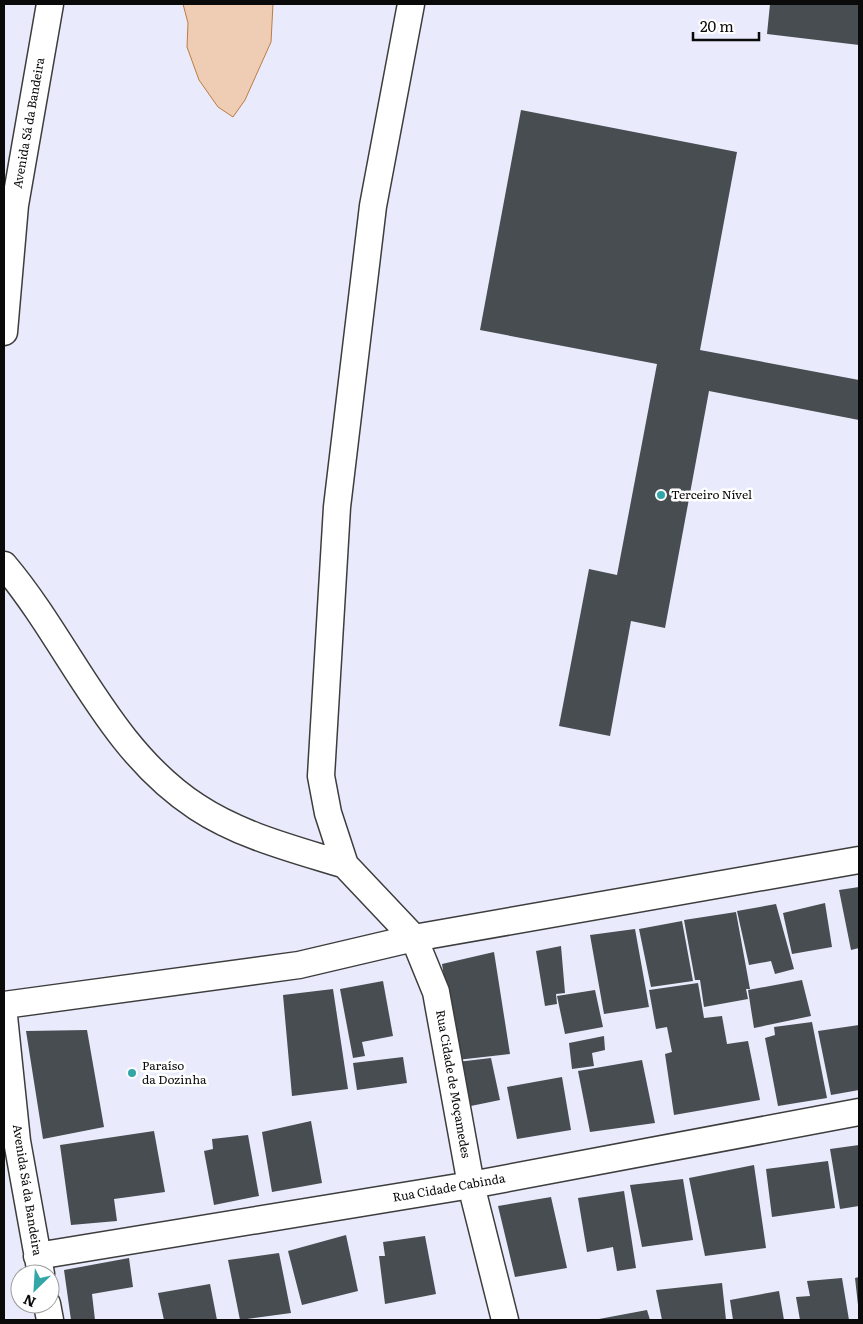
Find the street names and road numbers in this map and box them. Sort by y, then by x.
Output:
street label: Avenida Sá da Bandeira [8,55,48,190]
street label: Rua Cidade de Moçamedes [432,1008,476,1160]
street label: Avenida Sá da Bandeira [9,1123,47,1257]
street label: Rua Cidade Cabinda [391,1168,507,1206]

